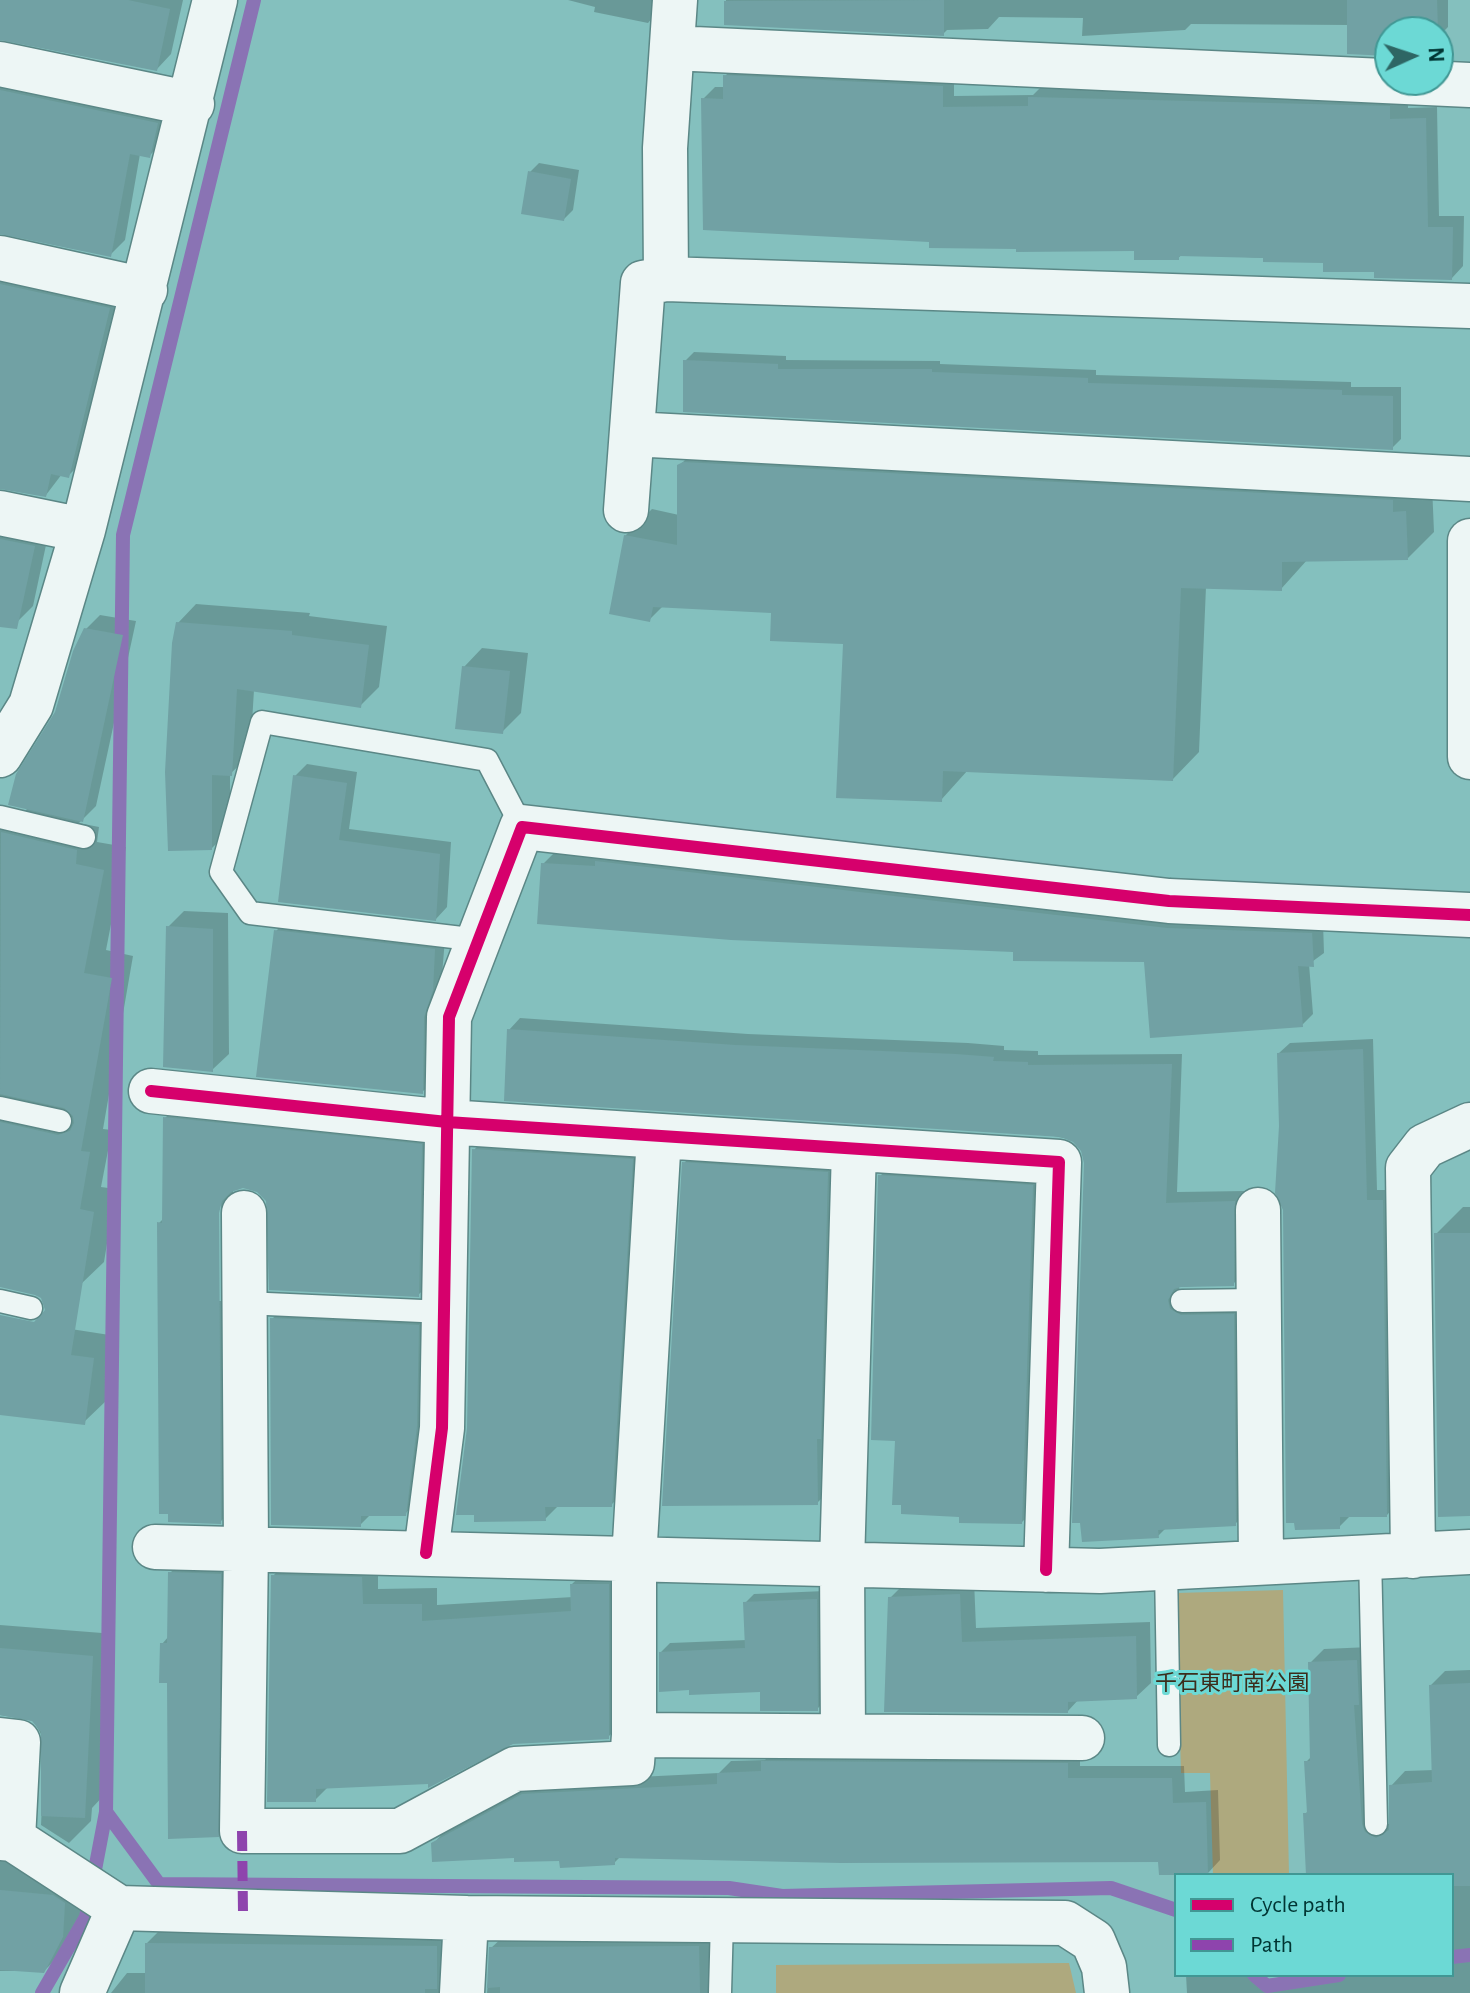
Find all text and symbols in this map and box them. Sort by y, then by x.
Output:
north arrow [1374,16,1454,96]
text: N [1425,47,1447,63]
park label: 千石東町南公園 [1155,1670,1309,1696]
legend [1174,1873,1454,1977]
text: Cycle path [1250,1893,1346,1917]
text: Path [1250,1933,1293,1957]

